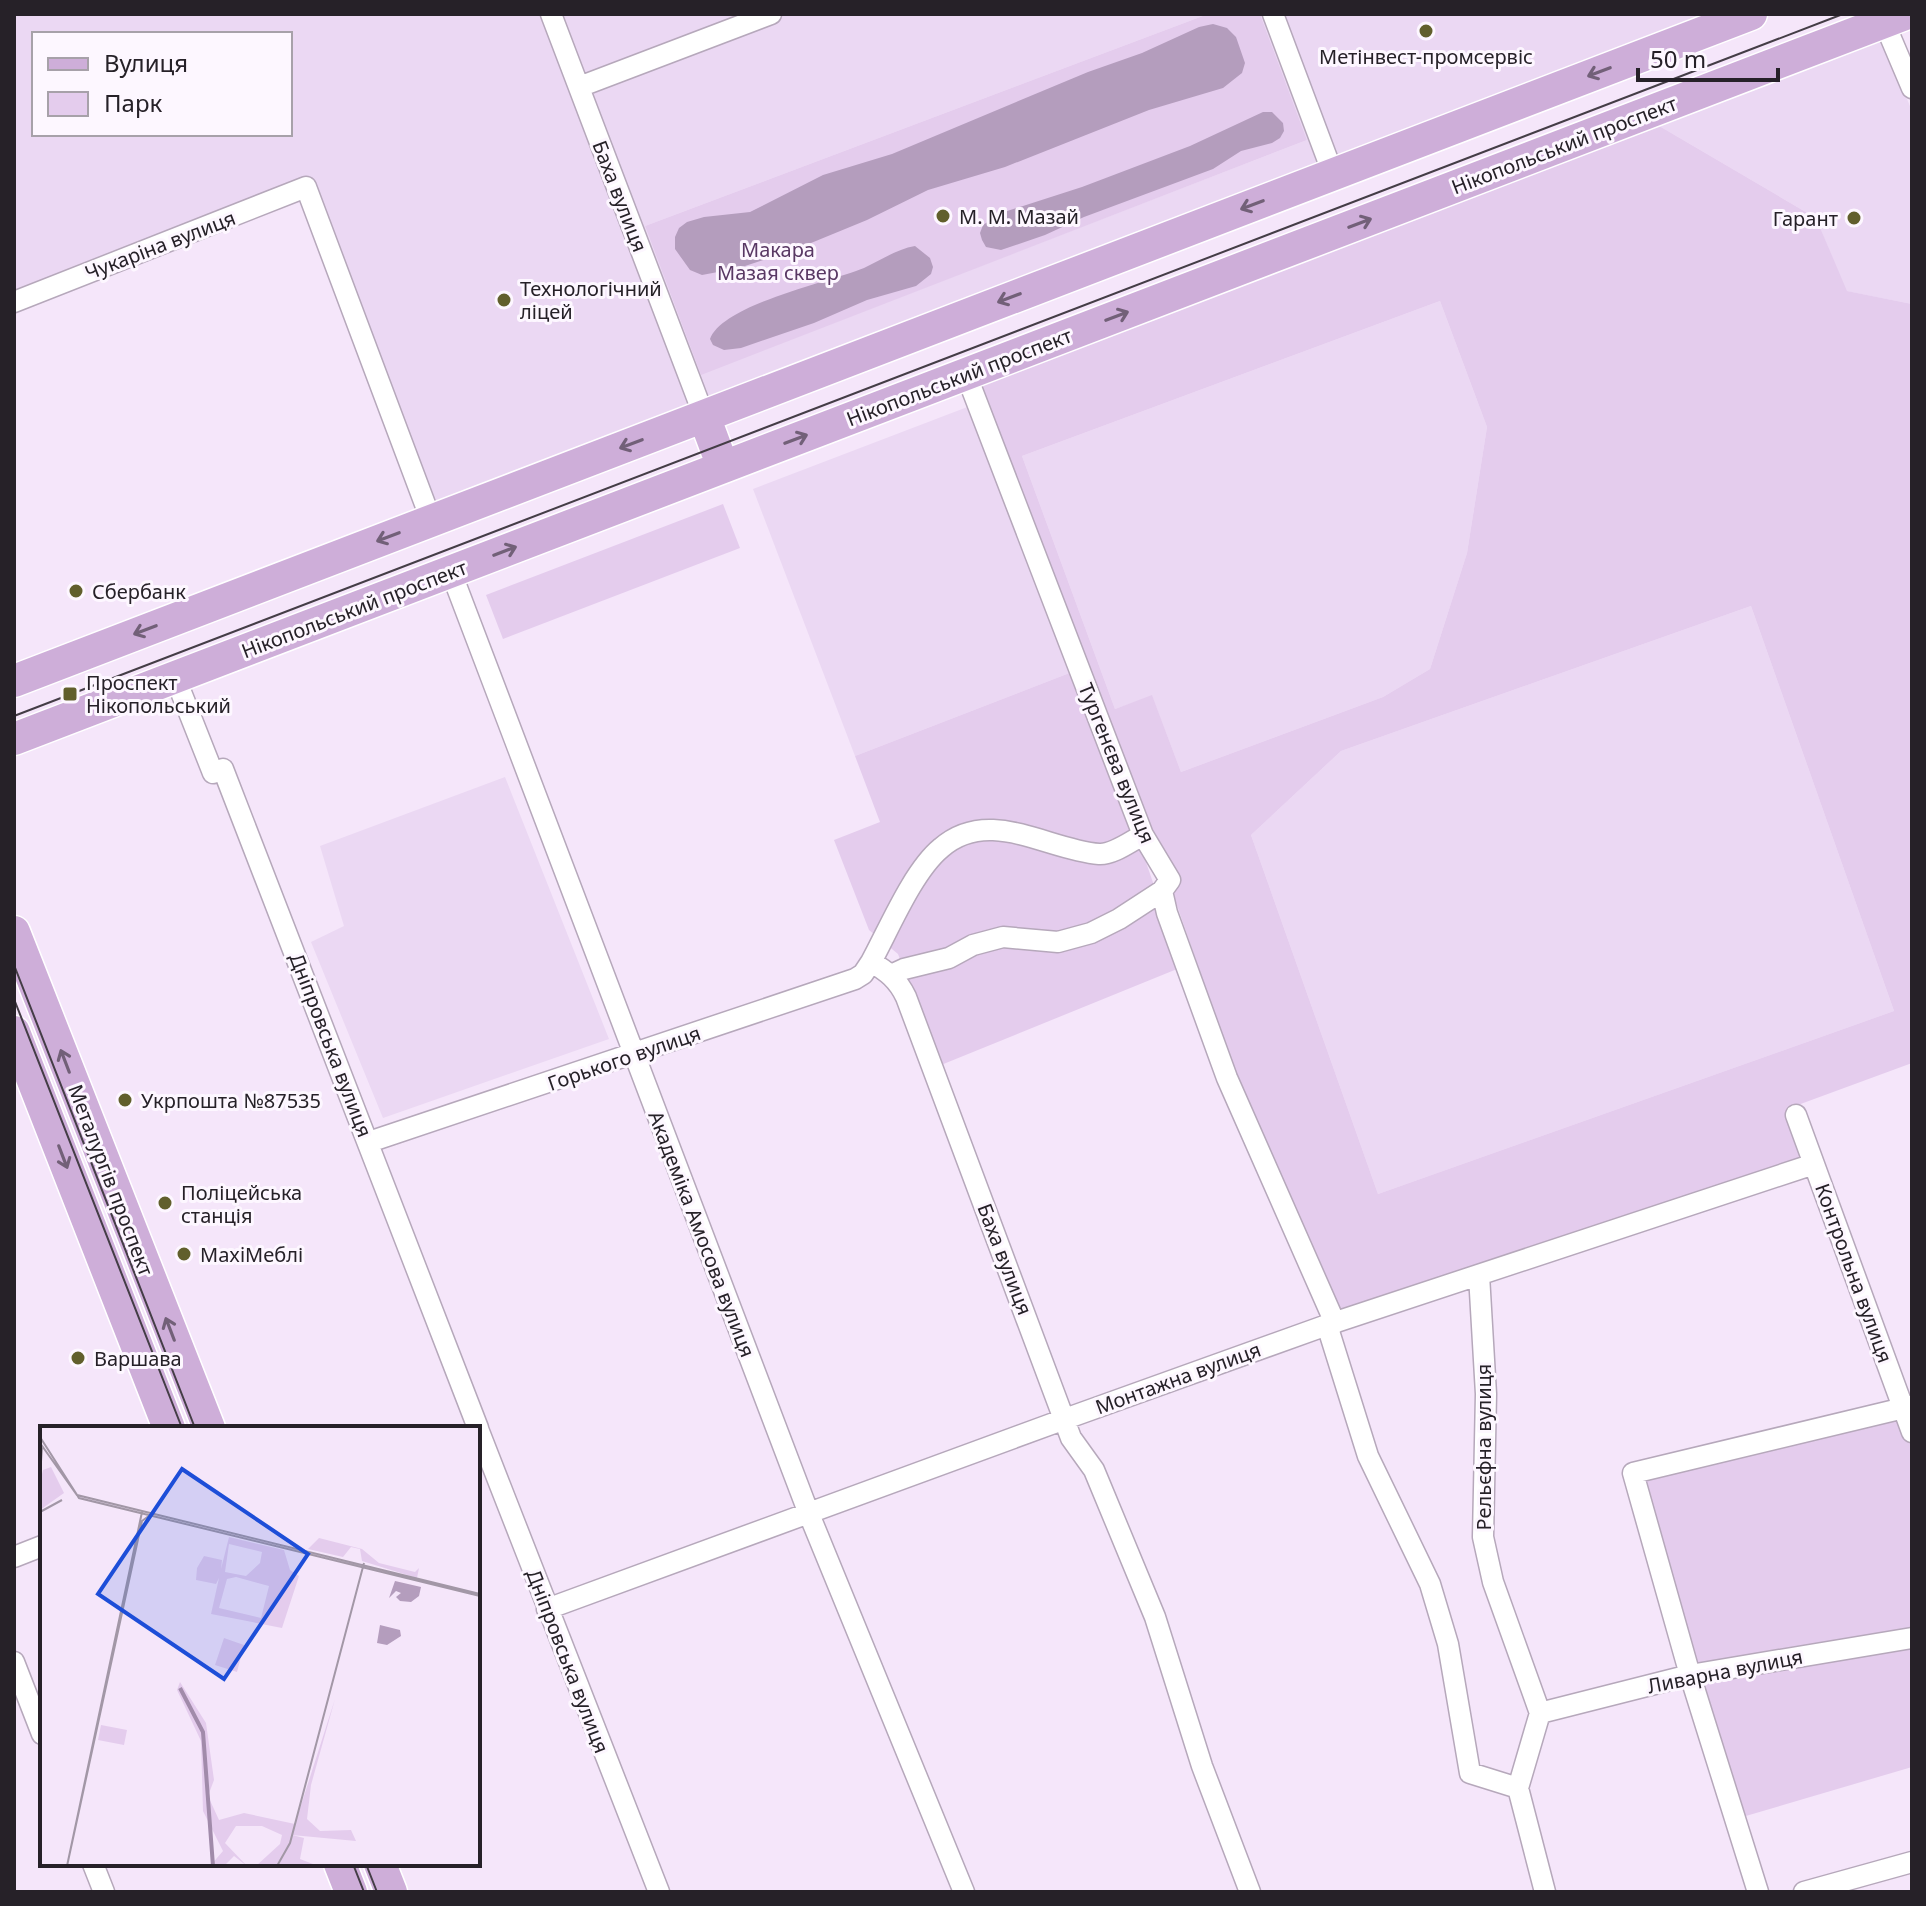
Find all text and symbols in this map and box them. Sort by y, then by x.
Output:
marker: Метінвест-промсервіс [1417,22,1435,40]
legend [32,32,292,136]
scale bar [1638,32,1778,82]
text: 50 m [1650,42,1706,75]
place label: Метінвест-промсервіс [1319,43,1533,70]
text: Вулиця [104,46,188,79]
one-way arrow [1587,66,1612,80]
text: Парк [104,86,163,119]
street label: Нікопольський проспект [1447,90,1681,200]
street label: Баха вулиця [586,136,654,256]
one-way arrow [1240,199,1265,213]
place label: М. М. Мазай [959,203,1079,230]
street label: Чукаріна вулиця [81,204,239,286]
place label: Гарант [1773,205,1838,232]
marker: М. М. Мазай [934,207,952,225]
marker: Гарант [1845,209,1863,227]
one-way arrow [1347,215,1372,229]
park label: Макара Мазая сквер [717,236,839,286]
place label: Технологічний ліцей [520,275,662,325]
marker: Технологічний ліцей [495,291,513,309]
one-way arrow [997,292,1022,306]
one-way arrow [1104,308,1129,322]
street label: Нікопольський проспект [842,322,1076,432]
one-way arrow [783,431,808,445]
one-way arrow [619,438,644,452]
one-way arrow [376,531,401,545]
one-way arrow [492,543,517,557]
street label: Нікопольський проспект [237,554,471,664]
place label: Сбербанк [92,578,186,605]
marker: Сбербанк [67,582,85,600]
one-way arrow [134,624,158,638]
place label: Проспект Нікопольський [86,669,231,719]
street label: Тургенєва вулиця [1073,679,1161,847]
marker: Проспект Нікопольський [61,685,79,703]
street label: Дніпровська вулиця [283,949,379,1141]
street label: Горького вулиця [544,1019,704,1097]
one-way arrow [57,1049,71,1074]
street label: Металургів проспект [62,1080,160,1280]
place label: Укрпошта №87535 [141,1087,321,1114]
marker: Укрпошта №87535 [116,1091,134,1109]
street label: Академіка Амосова вулиця [643,1107,761,1361]
one-way arrow [57,1144,71,1169]
place label: Поліцейська станція [181,1179,302,1229]
street label: Контрольна вулиця [1809,1180,1899,1366]
marker: Поліцейська станція [156,1194,174,1212]
street label: Баха вулиця [971,1199,1039,1319]
place label: MaxiМеблі [200,1241,303,1268]
marker: MaxiМеблі [175,1245,193,1263]
one-way arrow [162,1317,176,1342]
street label: Монтажна вулиця [1091,1336,1265,1420]
place label: Варшава [94,1345,182,1372]
marker: Варшава [69,1349,87,1367]
street label: Рельєфна вулиця [1470,1364,1497,1530]
inset map [40,1426,480,1866]
street label: Дніпровська вулиця [520,1565,616,1757]
street label: Ливарна вулиця [1645,1643,1805,1699]

